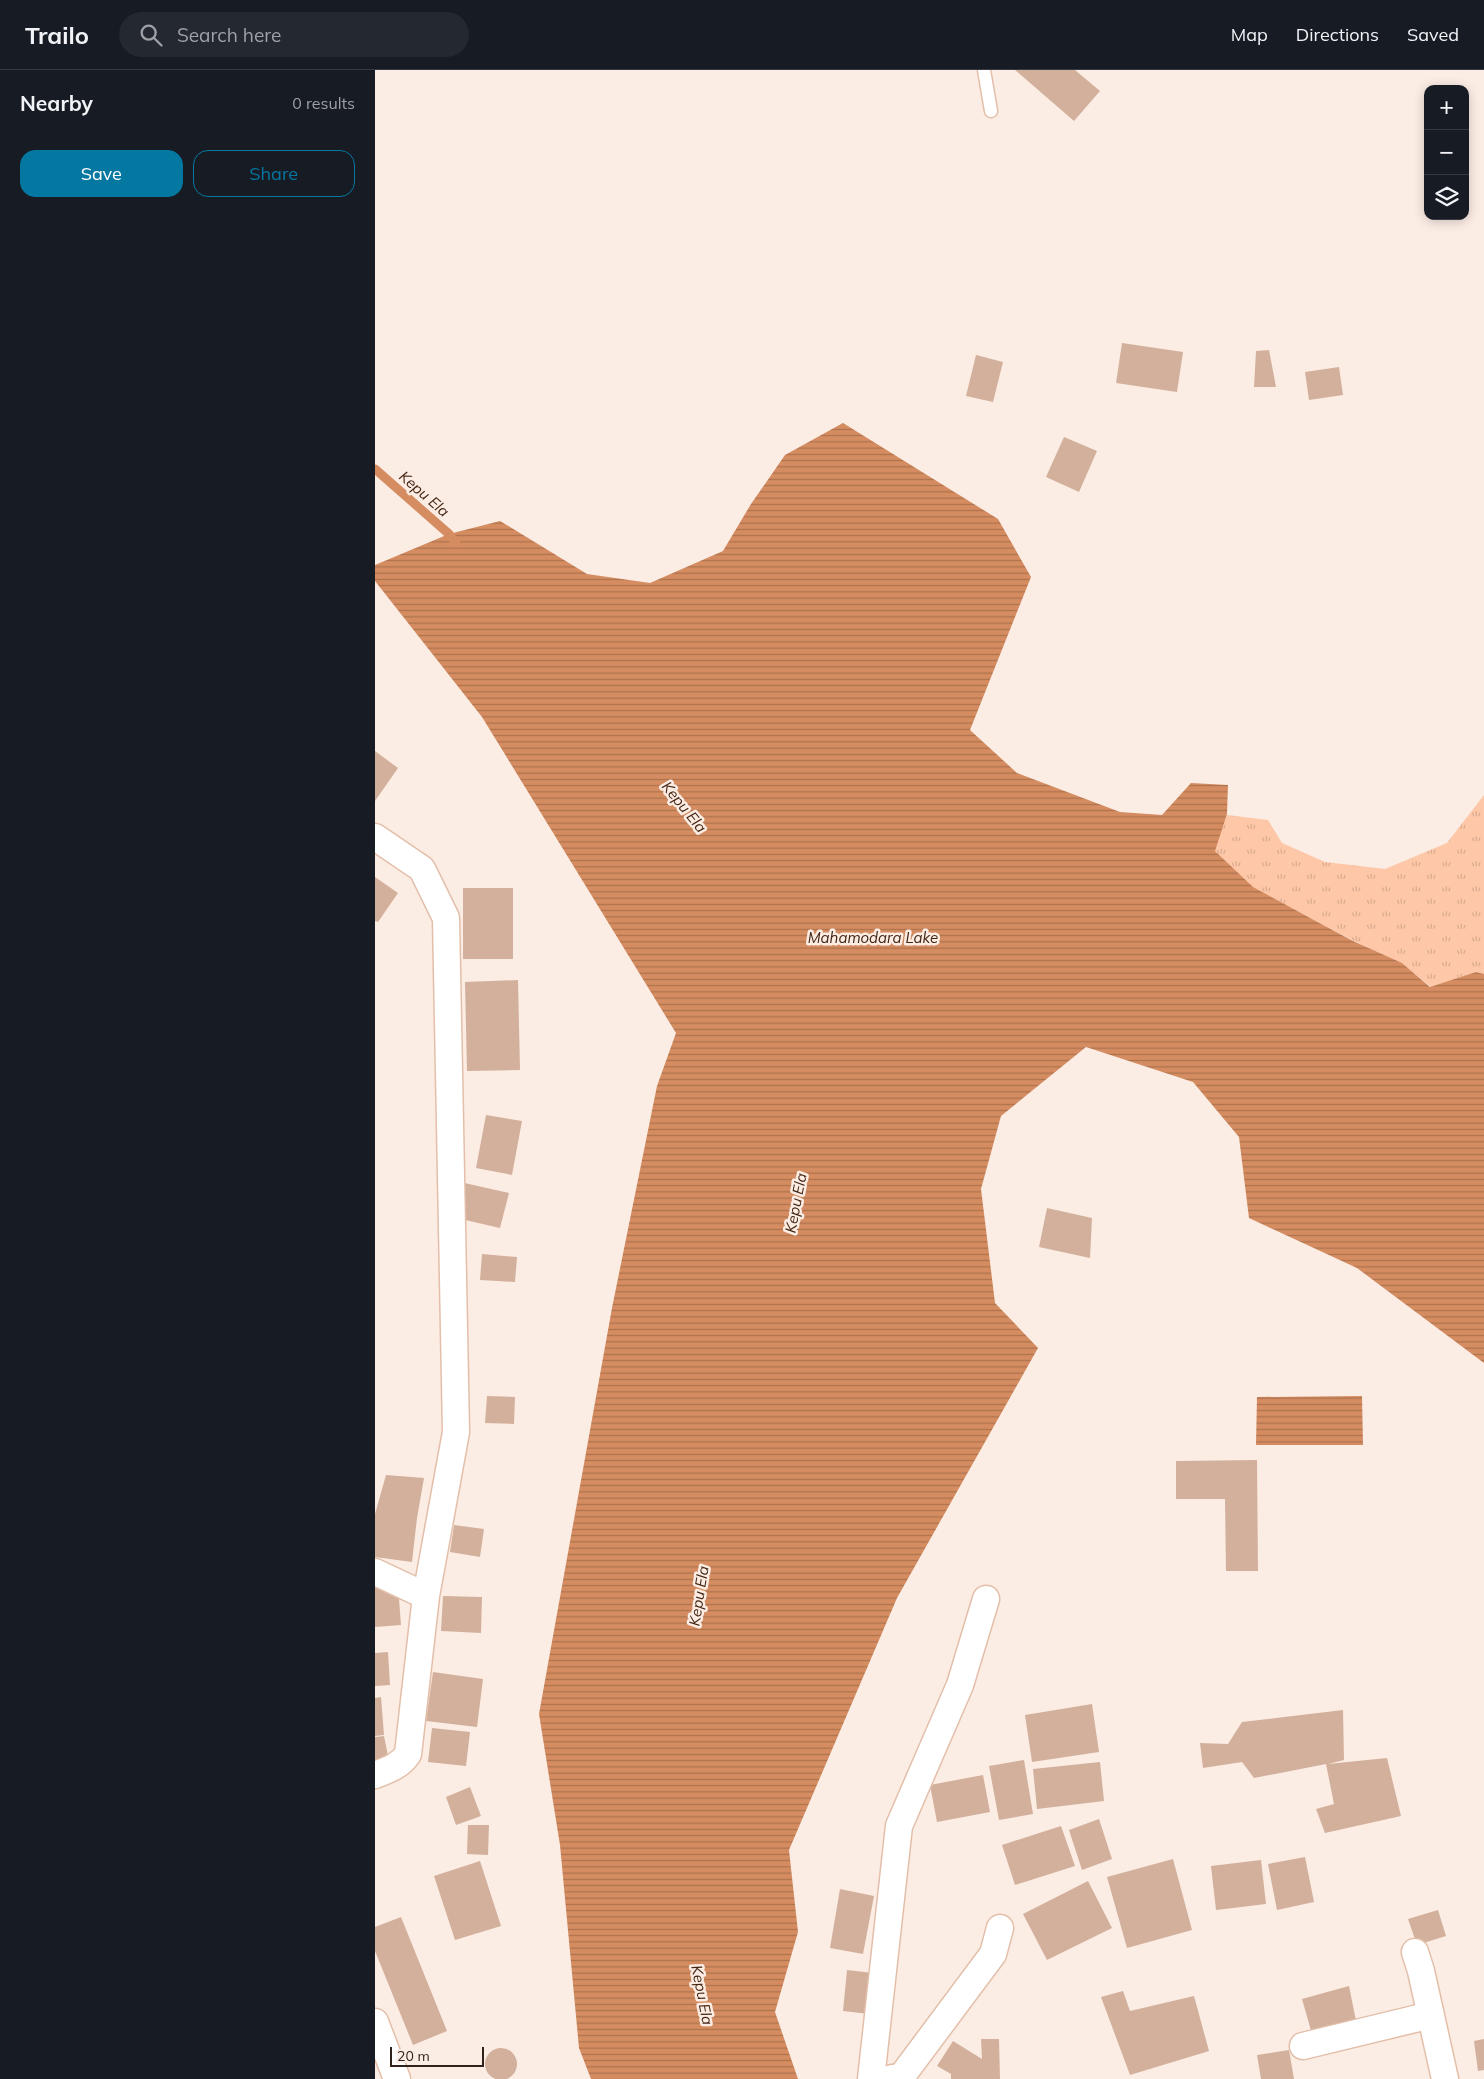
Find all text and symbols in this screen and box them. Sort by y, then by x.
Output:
search box [119,12,469,57]
text: Trailo [25,20,89,50]
icon: search [137,21,165,49]
text: Search here [177,23,281,47]
text: Map [1231,23,1268,46]
text: Directions [1296,23,1379,46]
text: Saved [1407,23,1459,46]
map controls [1424,85,1469,220]
button: + [1424,85,1469,130]
text: Nearby [20,90,93,116]
text: 0 results [292,93,355,113]
button: − [1424,130,1469,175]
button: Save [20,150,183,197]
button: Share [193,150,355,197]
button: layers [1424,175,1469,220]
water label: Kepu Ela [395,467,453,521]
water label: Kepu Ela [658,777,711,836]
water label: Mahamodara Lake [808,928,938,947]
water label: Kepu Ela [780,1171,811,1234]
water label: Kepu Ela [684,1565,713,1627]
water label: Kepu Ela [687,1963,718,2026]
scale bar [390,2044,484,2067]
text: 20 m [397,2047,430,2065]

